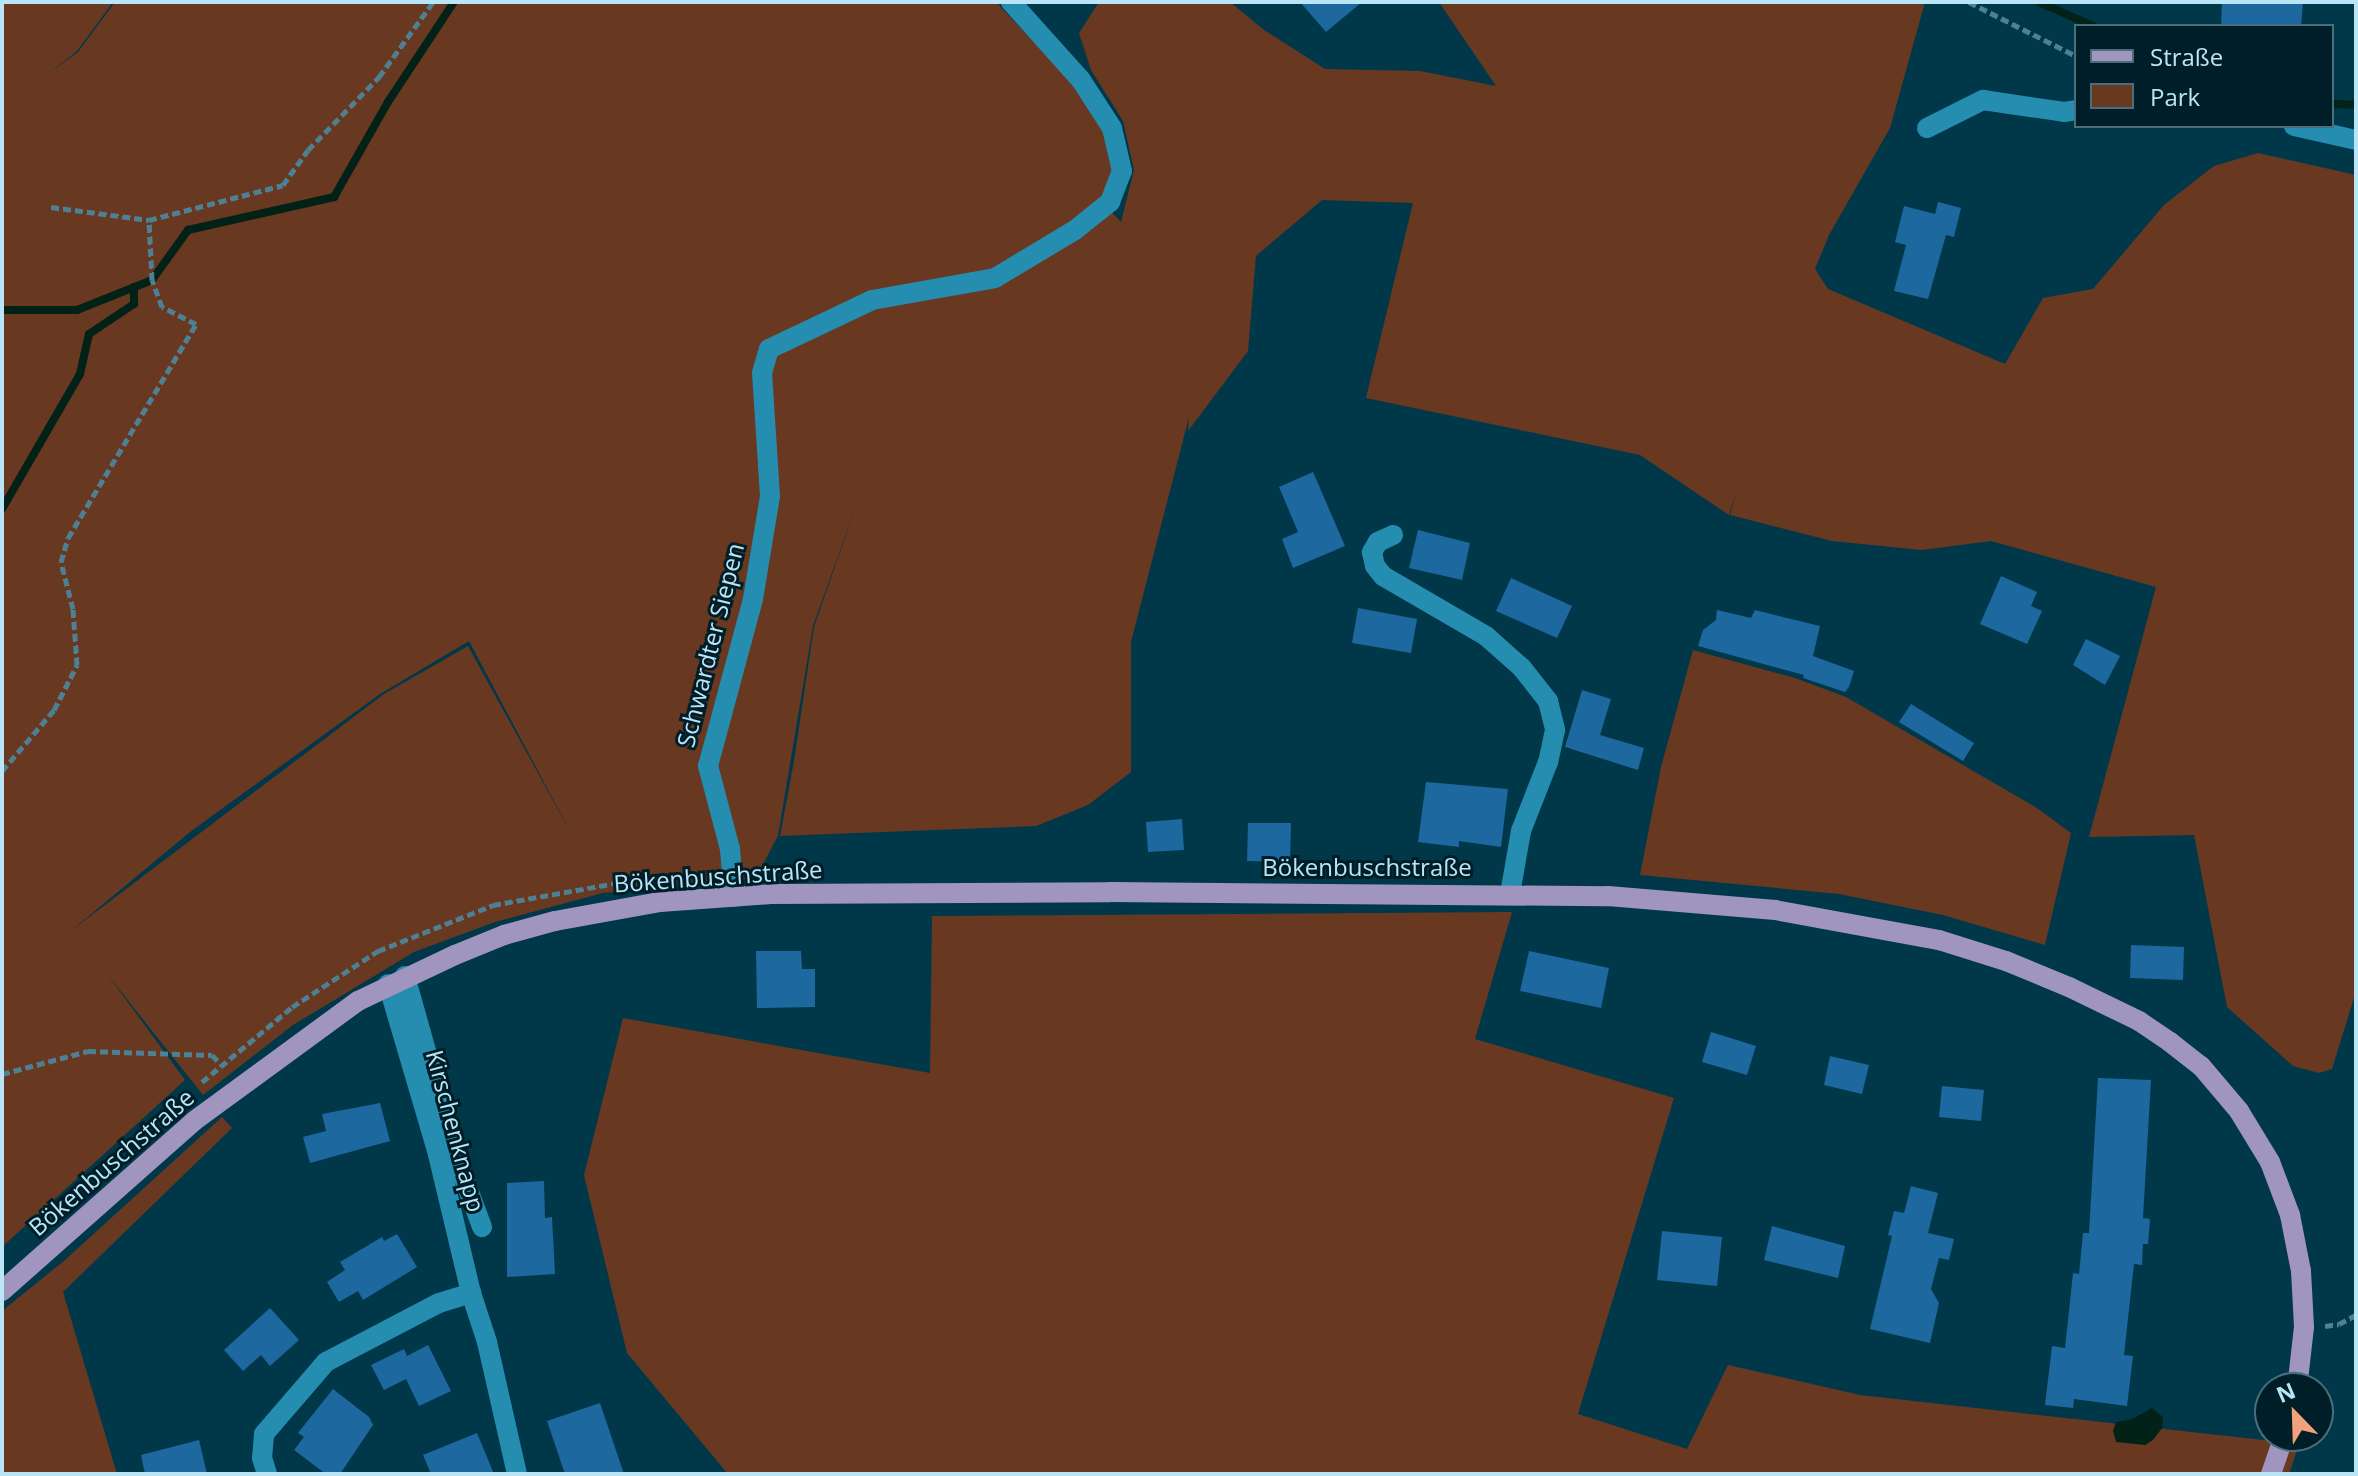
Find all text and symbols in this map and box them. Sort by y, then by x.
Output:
legend [2074,24,2334,128]
text: Straße [2150,40,2223,73]
text: Park [2150,80,2200,113]
street label: Schwardter Siepen [671,540,749,750]
street label: Bökenbuschstraße [1262,853,1472,881]
street label: Bökenbuschstraße [613,854,823,898]
street label: Kirschenknapp [421,1047,491,1215]
street label: Bökenbuschstraße [23,1082,199,1242]
north arrow [2254,1372,2334,1452]
text: N [2271,1374,2299,1409]

